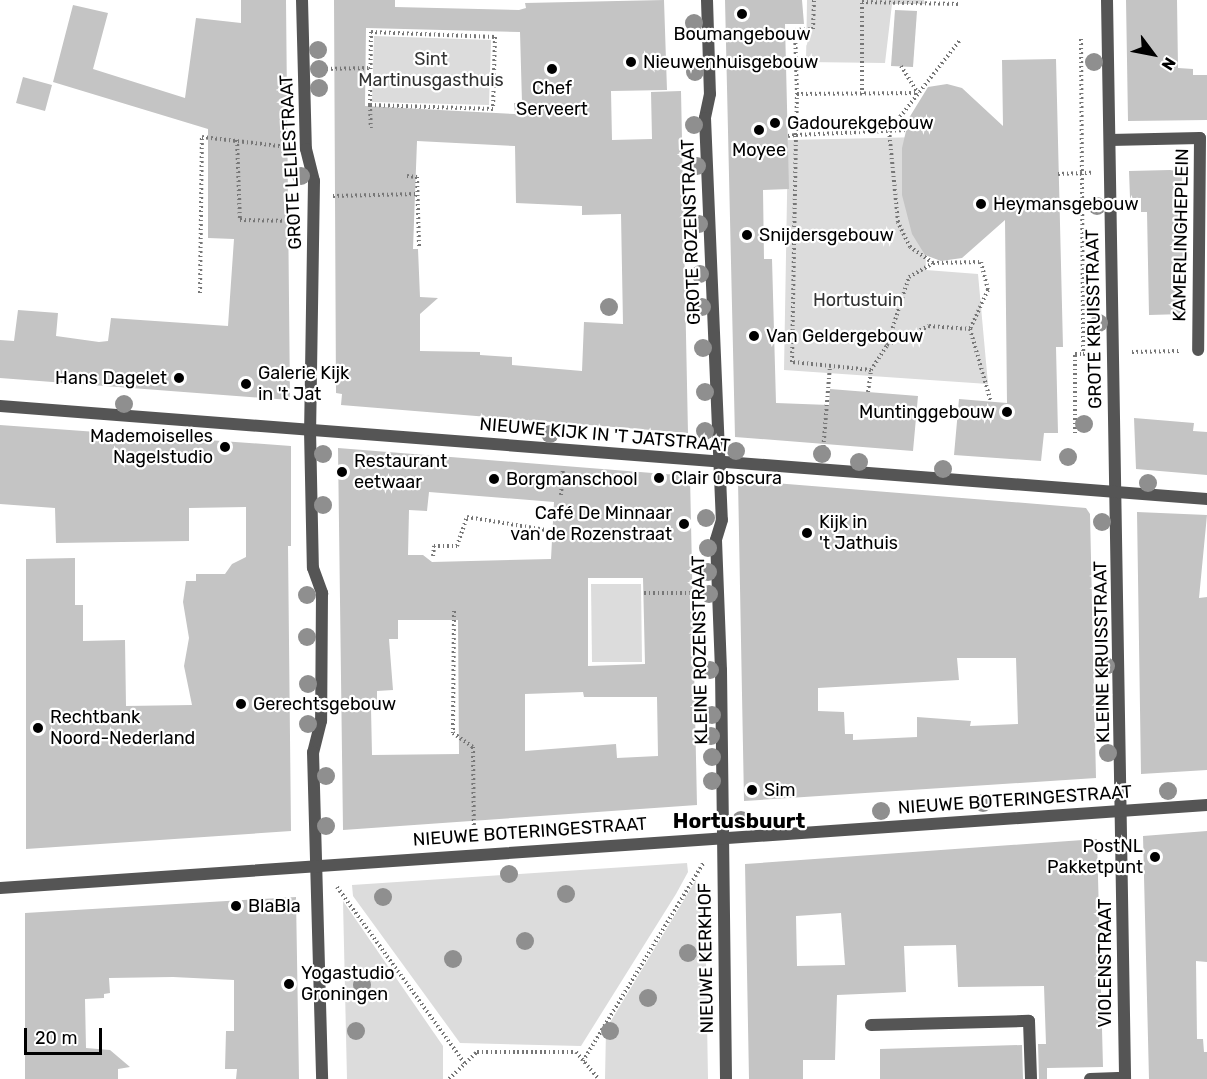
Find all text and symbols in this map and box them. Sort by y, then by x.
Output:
marker: Boumangebouw [735,7,749,21]
place label: Boumangebouw [673,23,811,45]
north arrow [1123,24,1183,84]
park label: Sint Martinusgasthuis [358,49,504,92]
place label: Nieuwenhuisgebouw [643,51,818,73]
text: N [1158,54,1180,74]
marker: Nieuwenhuisgebouw [624,55,638,69]
marker: Chef Serveert [545,62,559,76]
street label: GROTE LELIESTRAAT [276,74,306,250]
place label: Chef Serveert [516,78,588,121]
place label: Gadourekgebouw [787,112,934,134]
marker: Gadourekgebouw [768,116,782,130]
marker: Moyee [752,123,766,137]
street label: GROTE ROZENSTRAAT [677,139,705,325]
place label: Moyee [732,139,786,161]
street label: KAMERLINGHEPLEIN [1169,148,1193,322]
place label: Heymansgebouw [993,193,1139,215]
marker: Heymansgebouw [974,197,988,211]
place label: Snijdersgebouw [759,224,894,246]
marker: Snijdersgebouw [740,228,754,242]
street label: GROTE KRUISSTRAAT [1082,229,1106,409]
park label: Hortustuin [813,289,903,311]
place label: Van Geldergebouw [766,325,923,347]
marker: Van Geldergebouw [747,329,761,343]
place label: Galerie Kijk in 't Jat [258,363,349,406]
place label: Hans Dagelet [55,367,167,389]
marker: Hans Dagelet [172,371,186,385]
marker: Galerie Kijk in 't Jat [239,377,253,391]
place label: Muntinggebouw [859,401,995,423]
marker: Muntinggebouw [1000,405,1014,419]
street label: NIEUWE KIJK IN 'T JATSTRAAT [478,413,732,457]
place label: Mademoiselles Nagelstudio [90,426,213,468]
marker: Mademoiselles Nagelstudio [218,440,232,454]
place label: Restaurant eetwaar [354,451,447,494]
marker: Restaurant eetwaar [335,465,349,479]
place label: Clair Obscura [671,467,782,489]
place label: Borgmanschool [506,468,638,490]
marker: Clair Obscura [652,471,666,485]
marker: Borgmanschool [487,472,501,486]
place label: Café De Minnaar van de Rozenstraat [510,503,672,546]
place label: Kijk in 't Jathuis [819,512,898,554]
marker: Café De Minnaar van de Rozenstraat [677,517,691,531]
marker: Kijk in 't Jathuis [800,526,814,540]
street label: KLEINE ROZENSTRAAT [688,555,712,745]
street label: KLEINE KRUISSTRAAT [1090,561,1114,743]
place label: Gerechtsgebouw [253,693,396,715]
marker: Gerechtsgebouw [234,697,248,711]
place label: Rechtbank Noord-Nederland [50,707,195,750]
marker: Rechtbank Noord-Nederland [31,721,45,735]
place label: Sim [764,779,796,801]
street label: NIEUWE BOTERINGESTRAAT [897,781,1133,819]
marker: Sim [745,783,759,797]
district label: Hortusbuurt [673,808,805,834]
street label: NIEUWE BOTERINGESTRAAT [412,813,648,851]
place label: PostNL Pakketpunt [1047,836,1143,878]
marker: PostNL Pakketpunt [1148,850,1162,864]
street label: NIEUWE KERKHOF [694,883,718,1033]
place label: BlaBla [248,895,301,917]
marker: BlaBla [229,899,243,913]
street label: VIOLENSTRAAT [1094,899,1116,1027]
place label: Yogastudio Groningen [301,963,395,1006]
marker: Yogastudio Groningen [282,977,296,991]
scale bar [27,1016,105,1054]
text: 20 m [35,1027,77,1049]

